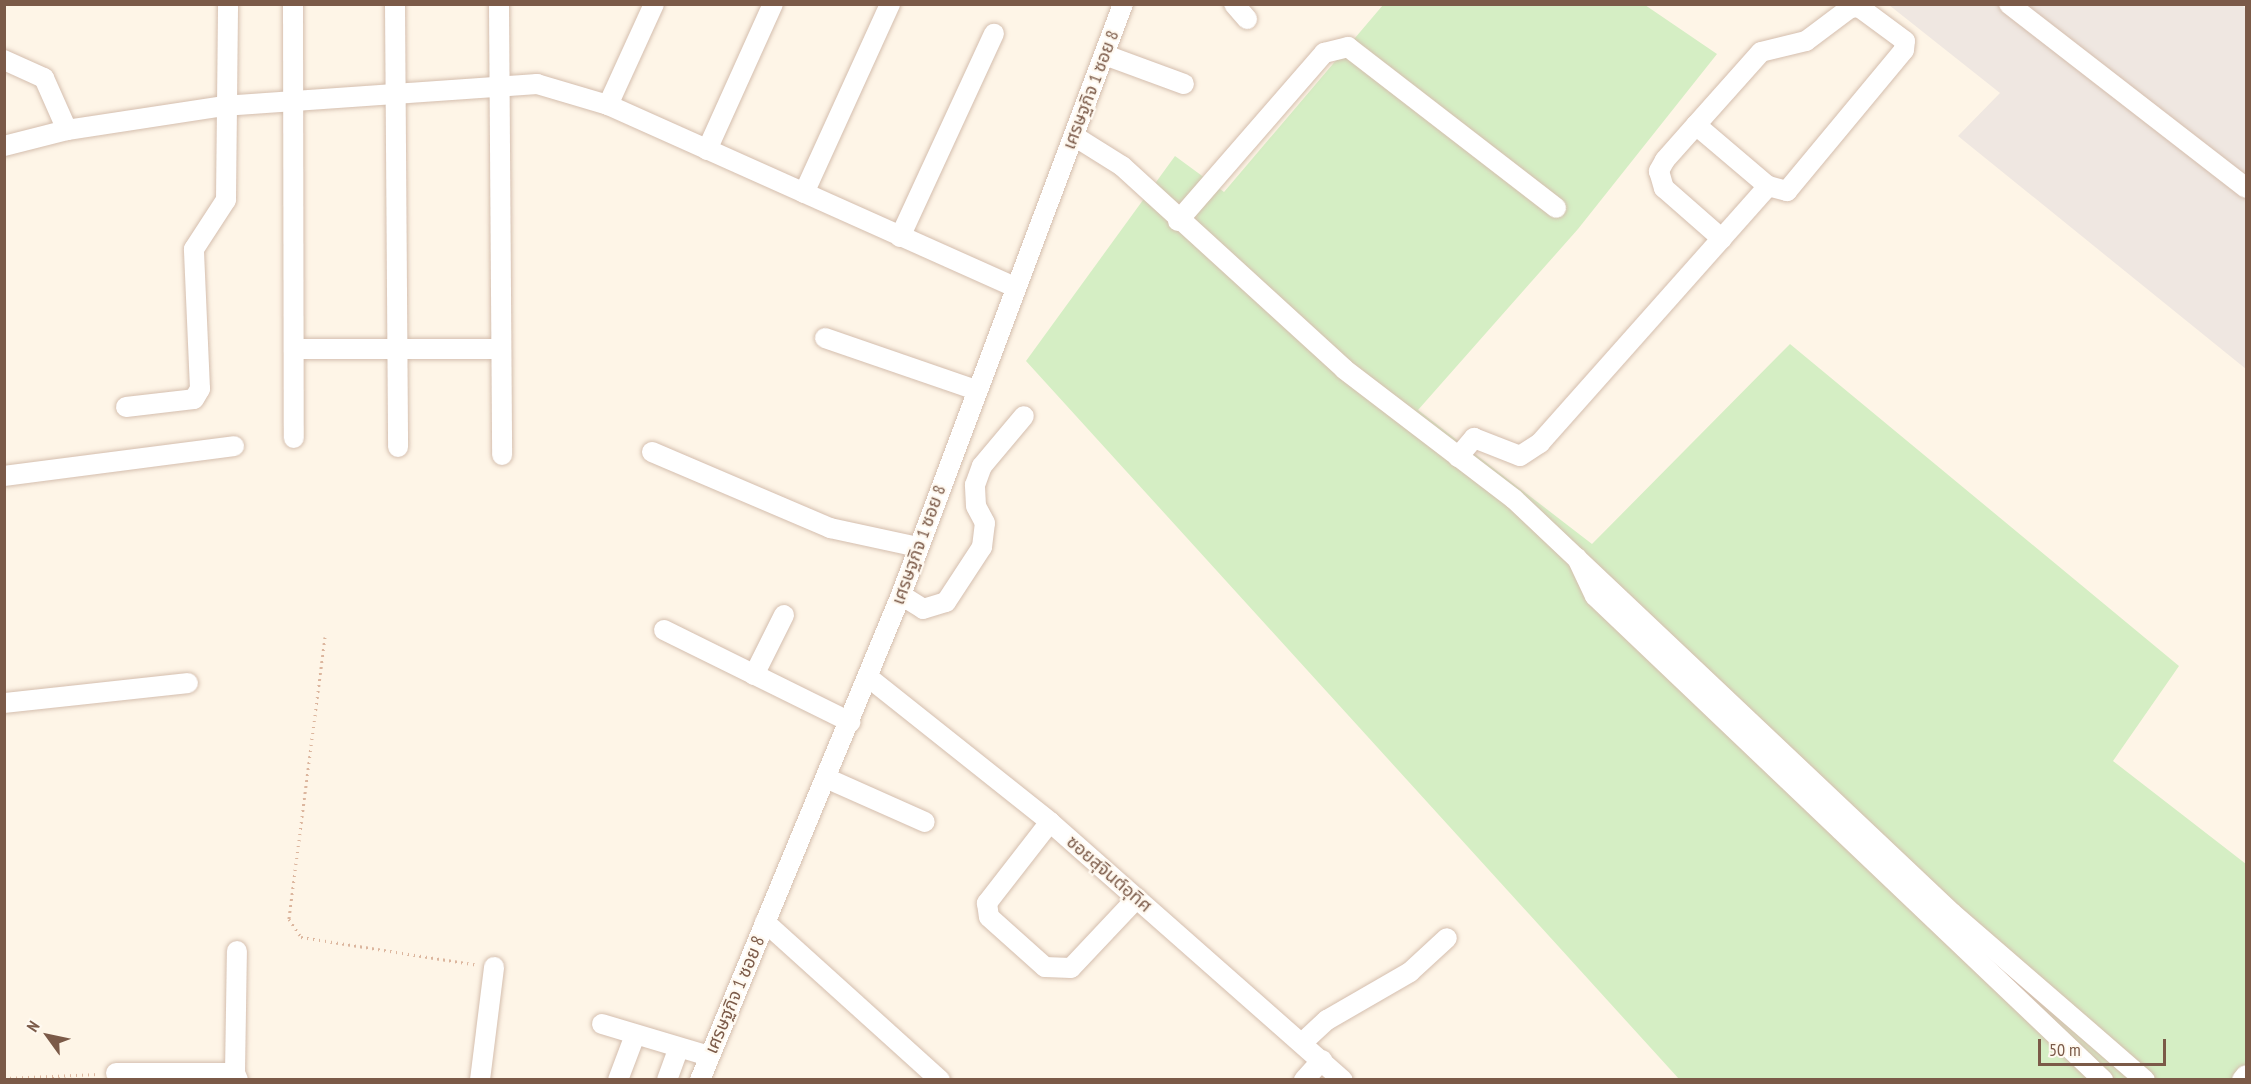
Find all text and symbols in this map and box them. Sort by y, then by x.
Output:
street label: เศรษฐกิจ 1 ซอย 8 [1058,27,1124,153]
street label: เศรษฐกิจ 1 ซอย 8 [887,482,951,608]
street label: ซอยสุจินต์อุทิศ [1062,831,1156,917]
street label: เศรษฐกิจ 1 ซอย 8 [701,933,769,1057]
north arrow [18,1006,78,1066]
text: N [22,1017,44,1035]
scale bar [2041,1027,2168,1065]
text: 50 m [2049,1038,2081,1061]

